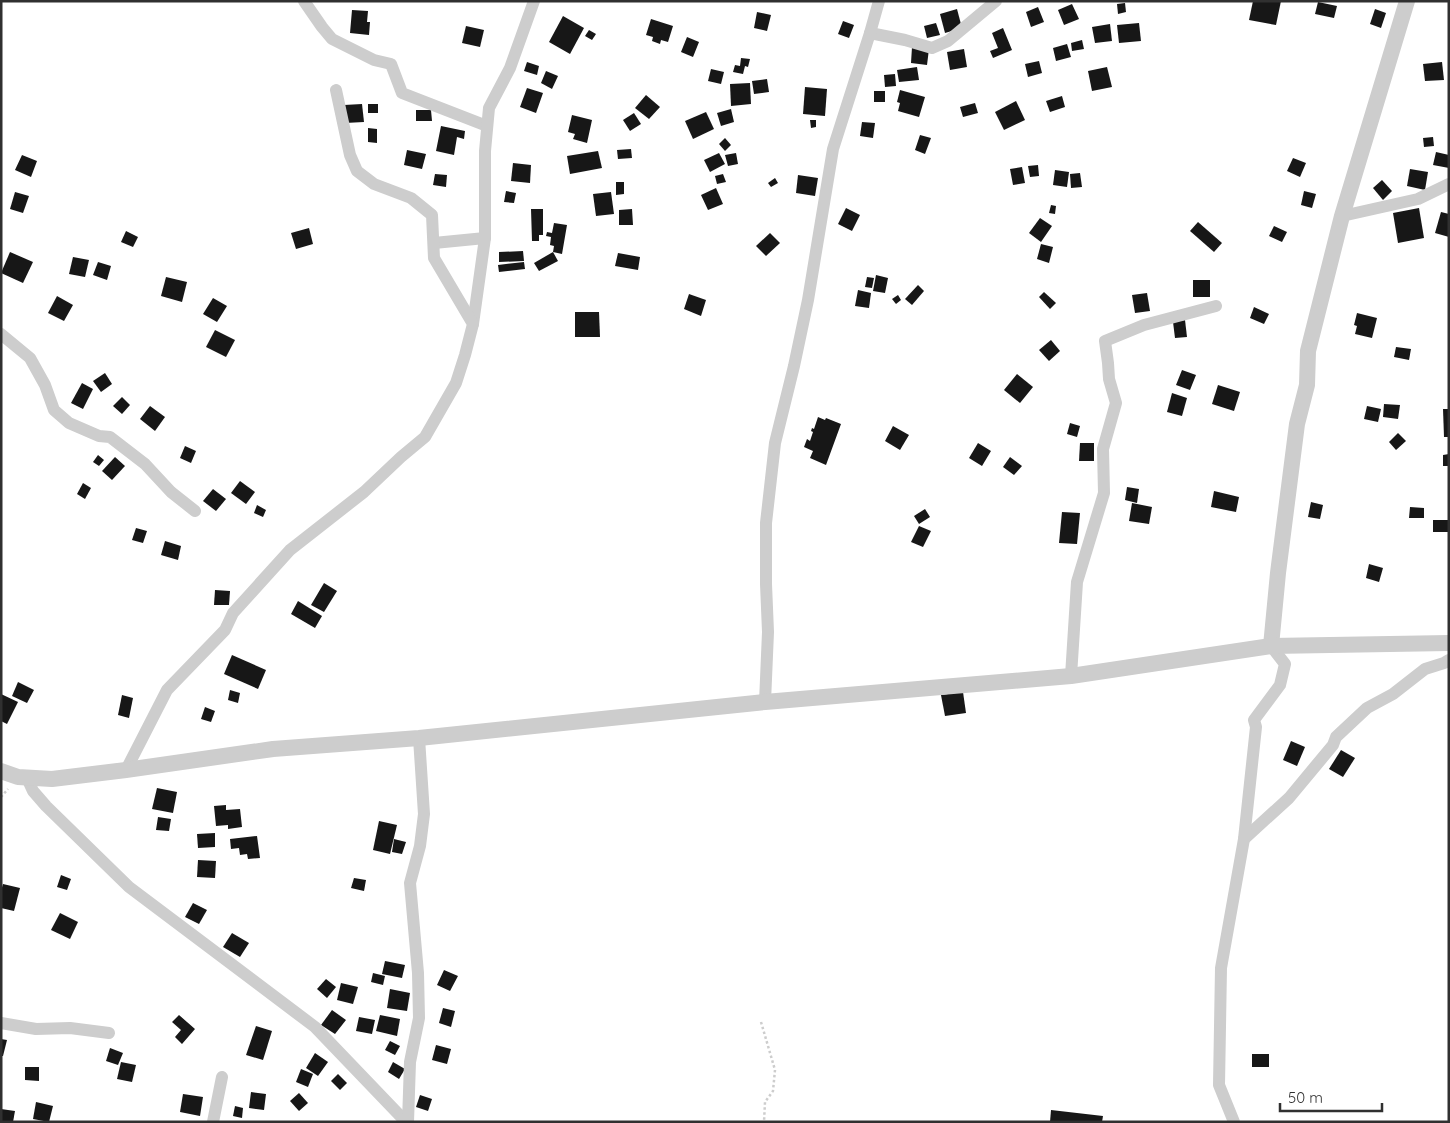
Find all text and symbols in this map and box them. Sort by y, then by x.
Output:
scale bar [1280,1080,1382,1112]
text: 50 m [1288,1088,1323,1107]

